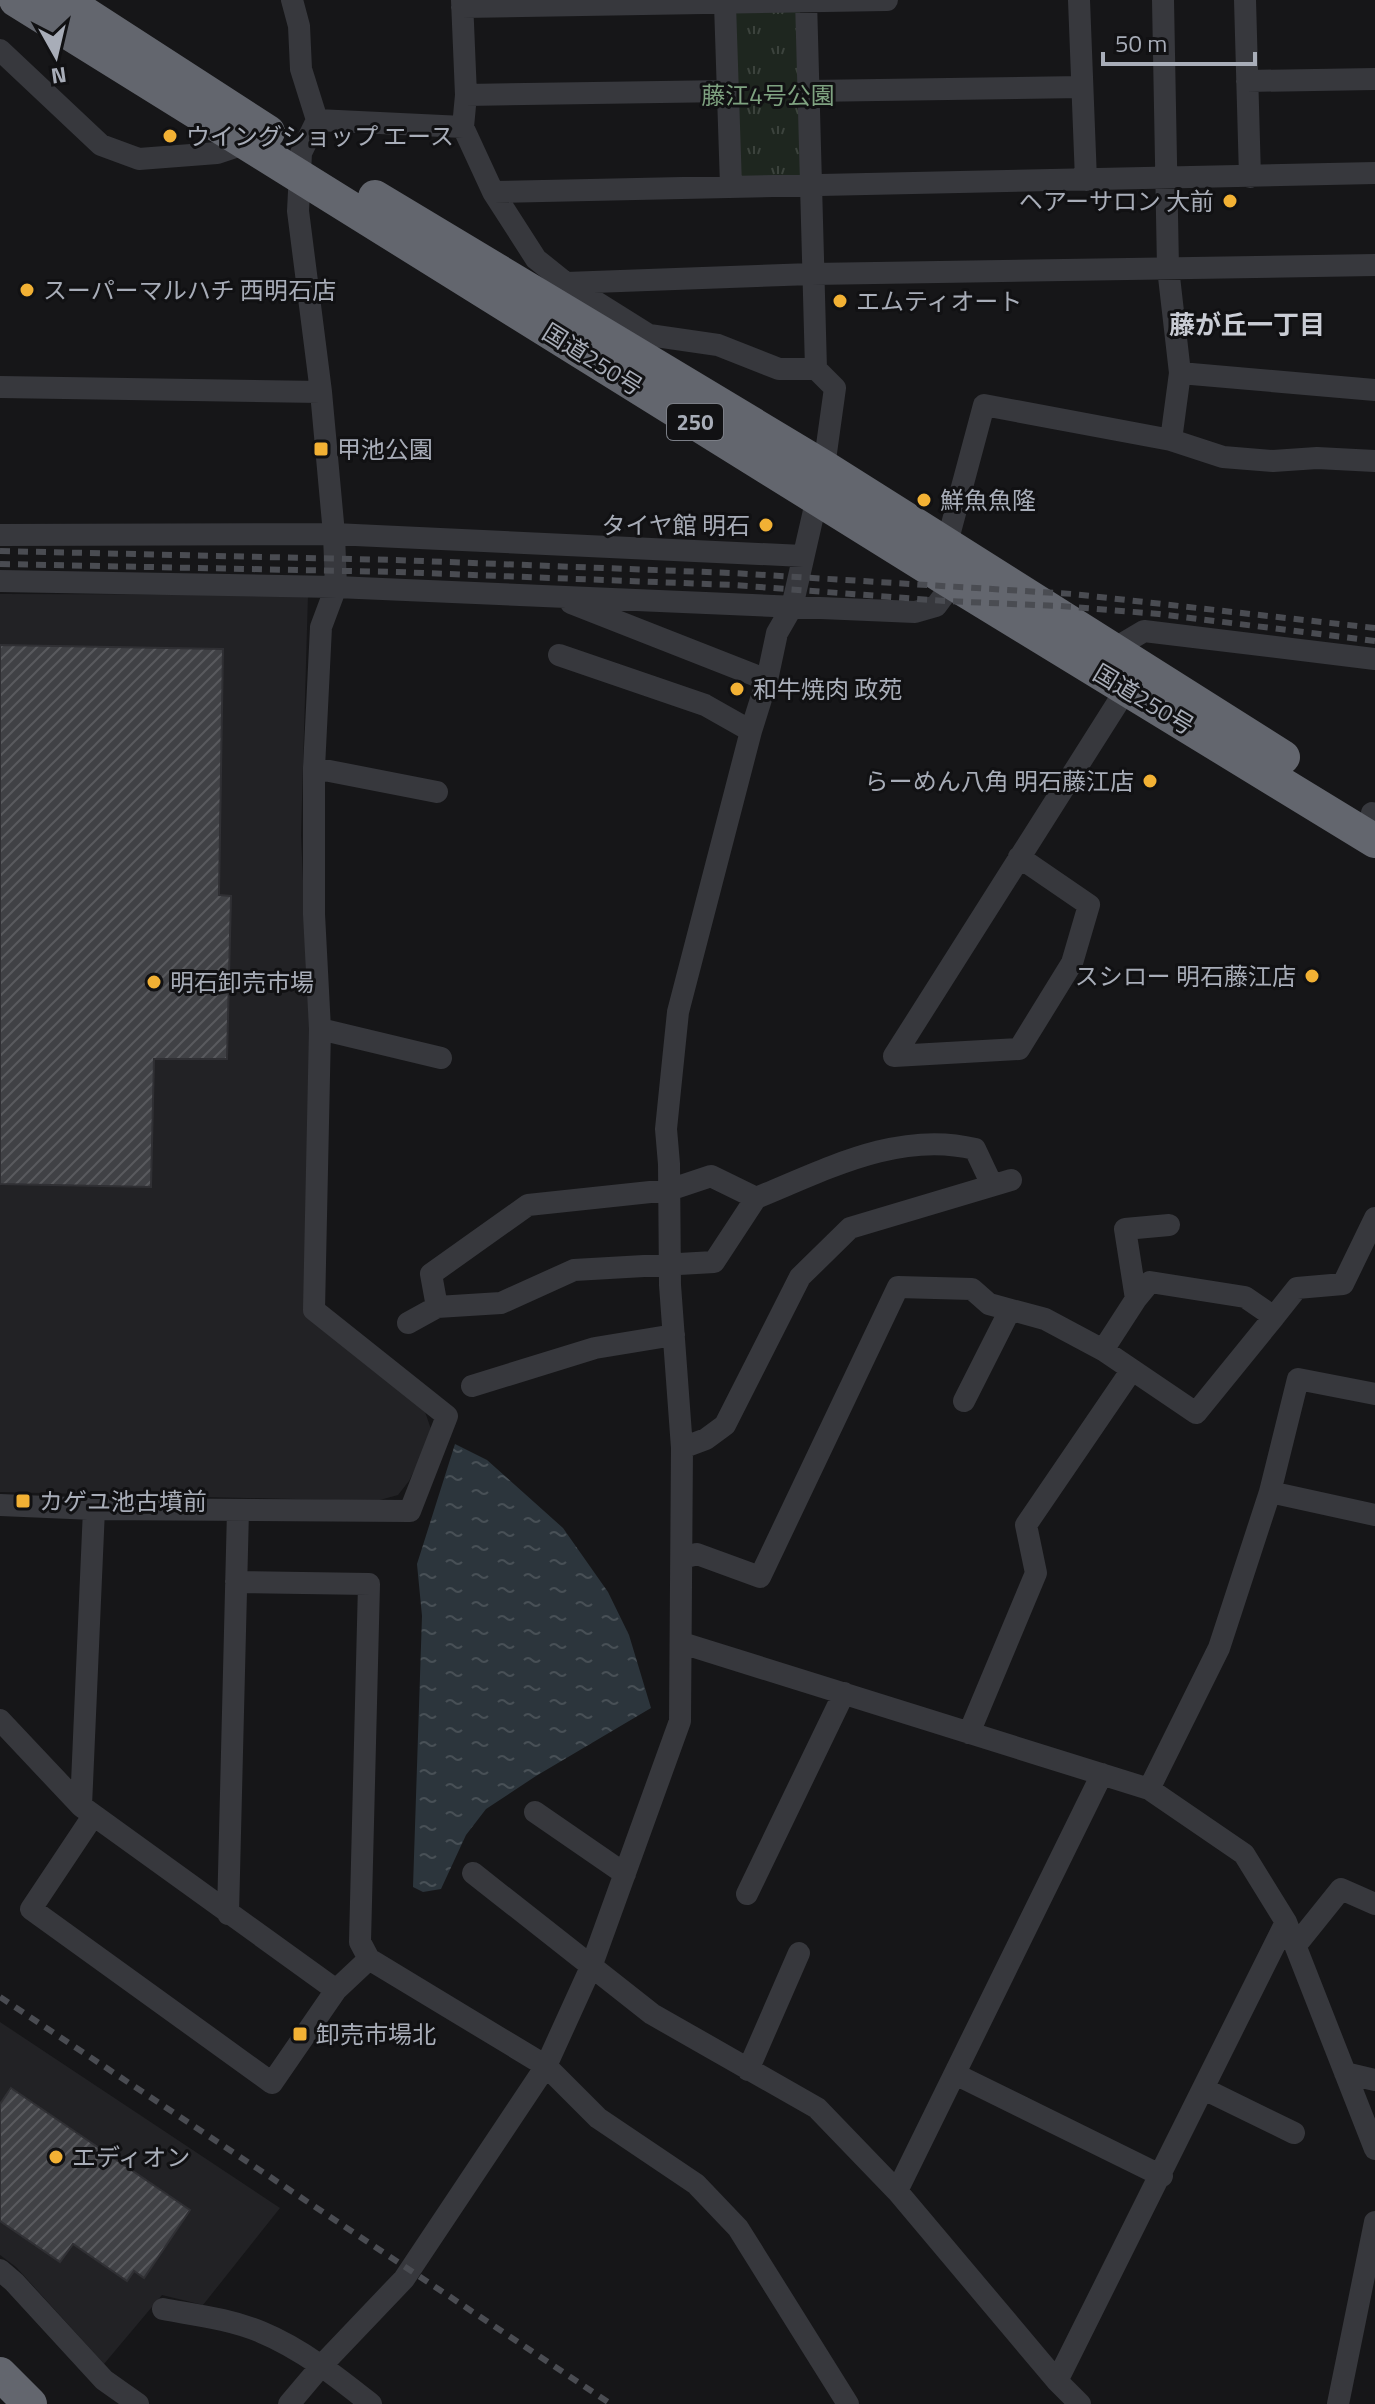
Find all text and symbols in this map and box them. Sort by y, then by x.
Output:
north arrow [16,16,96,96]
scale bar [1103,16,1255,66]
text: 50 m [1115,25,1167,61]
text: N [49,58,69,94]
park label: 藤江4号公園 [701,77,835,113]
place label: ウイングショップ エース [186,118,454,154]
marker: ウイングショップ エース [161,127,179,145]
place label: ヘアーサロン 大前 [1019,183,1214,219]
marker: ヘアーサロン 大前 [1221,192,1239,210]
place label: スーパーマルハチ 西明石店 [43,272,336,308]
marker: スーパーマルハチ 西明石店 [18,281,36,299]
place label: エムティオート [856,283,1023,319]
marker: エムティオート [831,292,849,310]
district label: 藤が丘一丁目 [1169,305,1325,344]
street label: 国道250号 [536,314,650,404]
road number: 250 [667,404,723,440]
place label: 甲池公園 [337,431,433,467]
marker: 甲池公園 [312,440,330,458]
place label: 鮮魚魚隆 [940,482,1036,518]
marker: 鮮魚魚隆 [915,491,933,509]
place label: タイヤ館 明石 [601,507,750,543]
marker: タイヤ館 明石 [757,516,775,534]
street label: 国道250号 [1087,655,1201,743]
place label: 和牛焼肉 政苑 [753,671,902,707]
marker: 和牛焼肉 政苑 [728,680,746,698]
place label: らーめん八角 明石藤江店 [865,763,1134,799]
marker: らーめん八角 明石藤江店 [1141,772,1159,790]
place label: スシロー 明石藤江店 [1075,958,1296,994]
place label: 明石卸売市場 [170,964,314,1000]
marker: スシロー 明石藤江店 [1303,967,1321,985]
marker: 明石卸売市場 [145,973,163,991]
place label: カゲユ池古墳前 [39,1483,207,1519]
marker: カゲユ池古墳前 [14,1492,32,1510]
place label: 卸売市場北 [316,2016,436,2052]
marker: 卸売市場北 [291,2025,309,2043]
place label: エディオン [72,2139,190,2175]
marker: エディオン [47,2148,65,2166]

